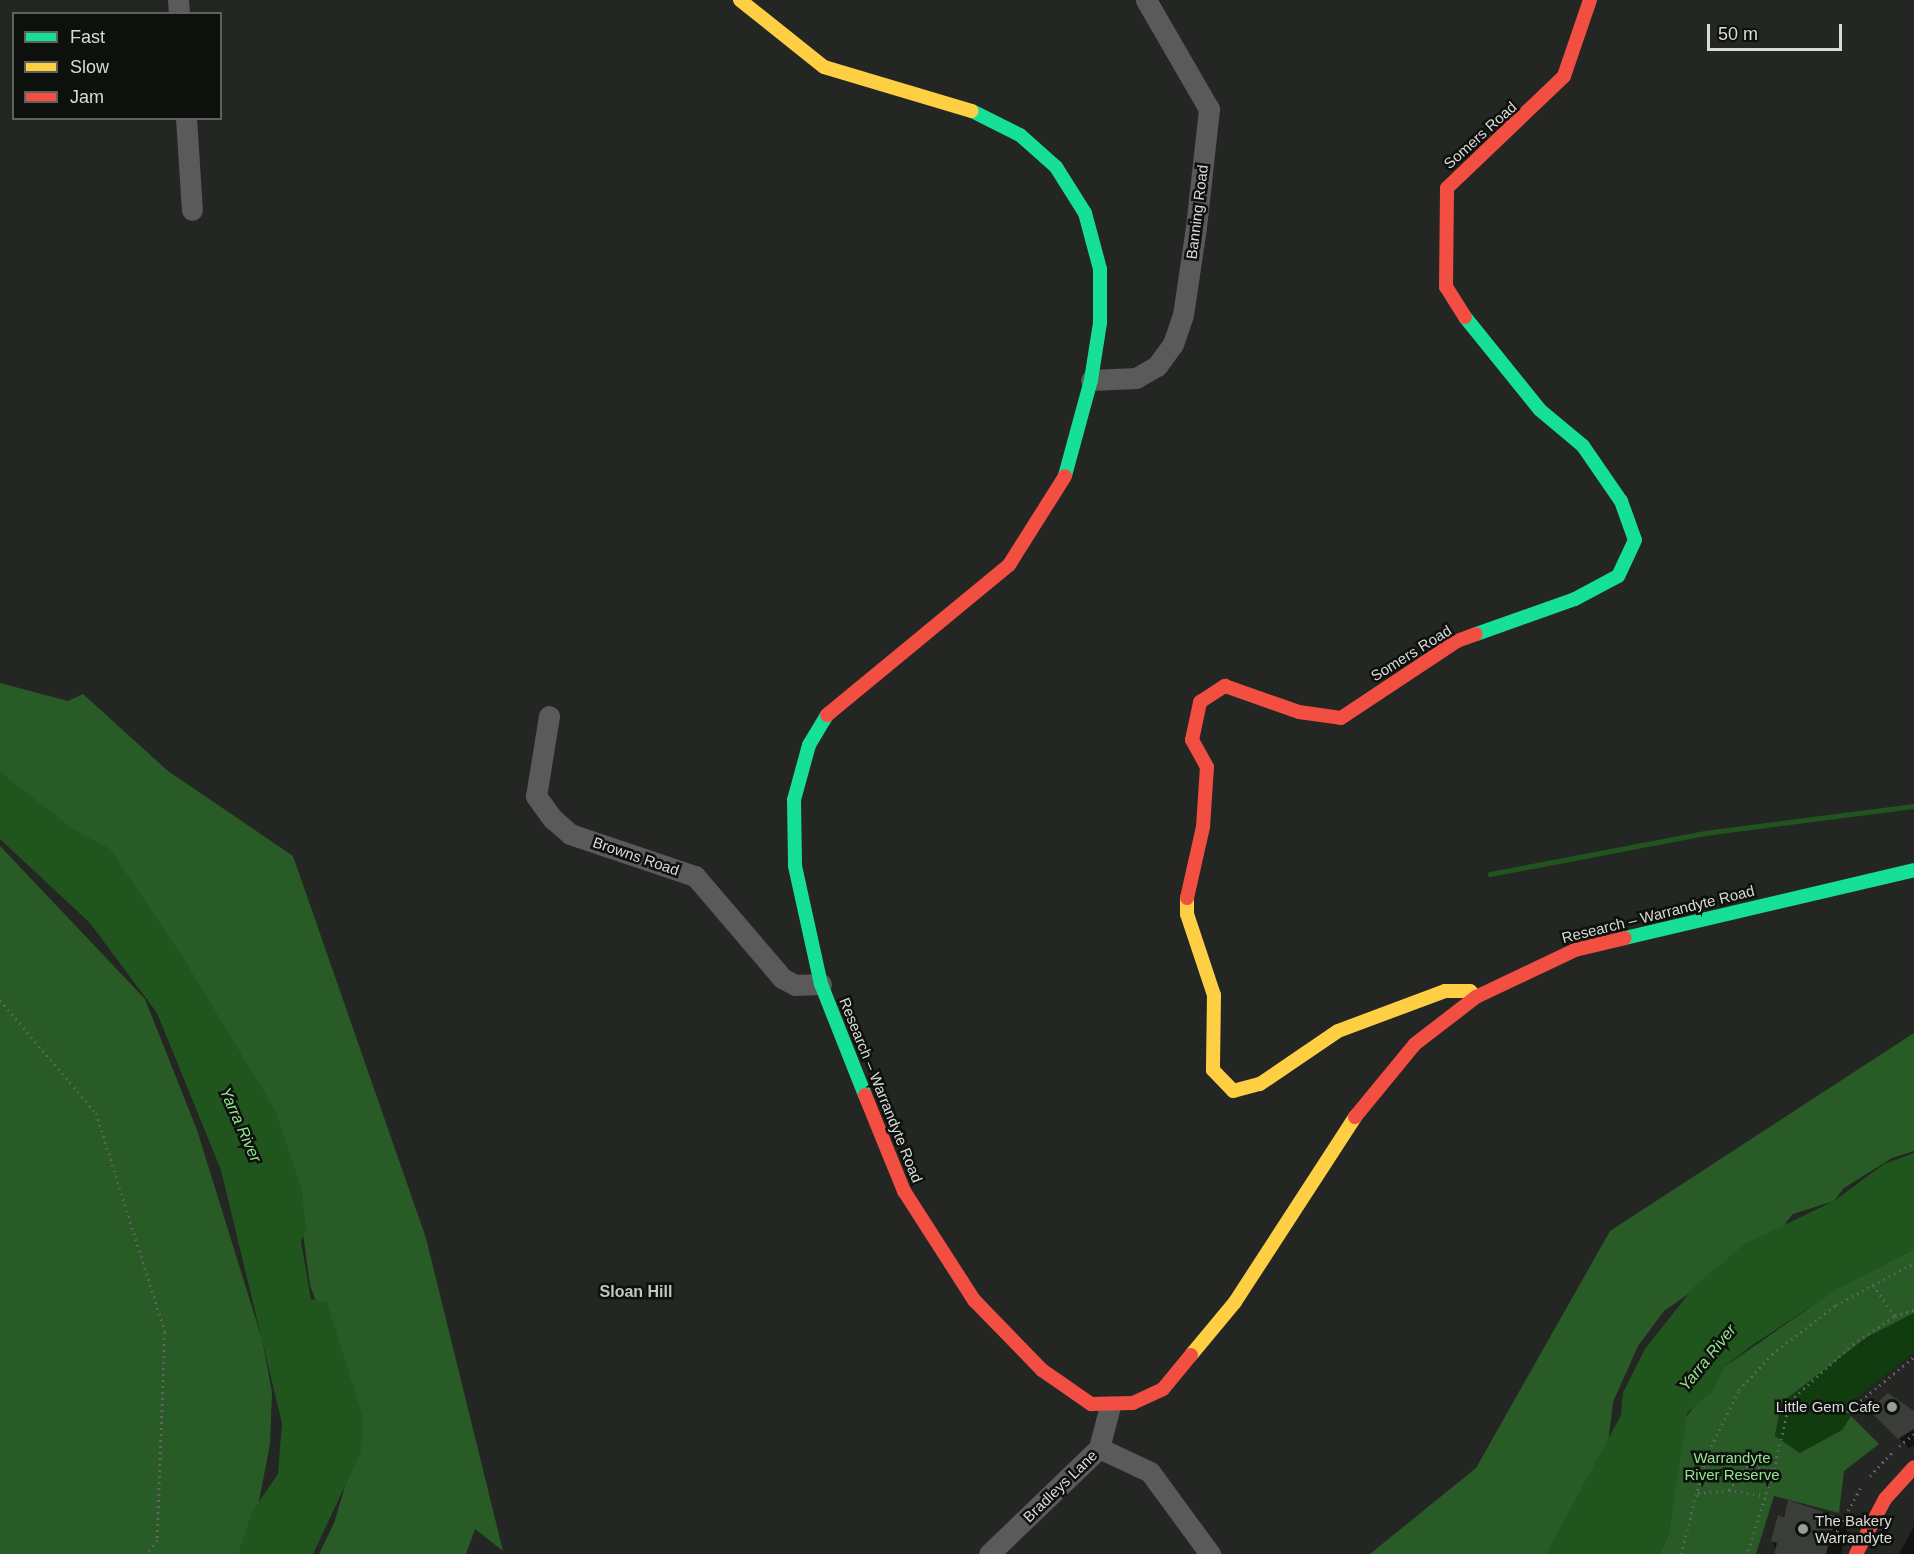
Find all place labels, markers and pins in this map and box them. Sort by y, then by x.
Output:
place label: Little Gem Cafe [1776,1398,1880,1416]
marker: Little Gem Cafe [1885,1400,1899,1414]
place label: The Bakery Warrandyte [1815,1511,1892,1546]
marker: The Bakery Warrandyte [1796,1522,1810,1536]

